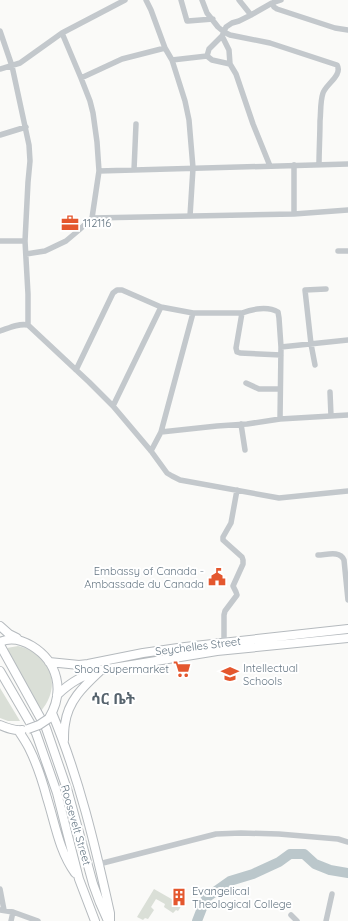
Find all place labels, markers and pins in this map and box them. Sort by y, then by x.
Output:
office icon: 112116 [60,213,80,233]
place label: 112116 [83,216,111,230]
place label: Embassy of Canada - Ambassade du Canada [84,564,204,591]
public building icon: Embassy of Canada - Ambassade du Canada [207,567,227,587]
supermarket icon: Shoa Supermarket [172,659,192,679]
place label: Intellectual Schools [243,661,298,688]
place label: Shoa Supermarket [74,662,169,676]
school or university icon: Intellectual Schools [220,664,240,684]
place label: Evangelical Theological College [192,884,292,911]
building icon: Evangelical Theological College [169,887,189,907]

